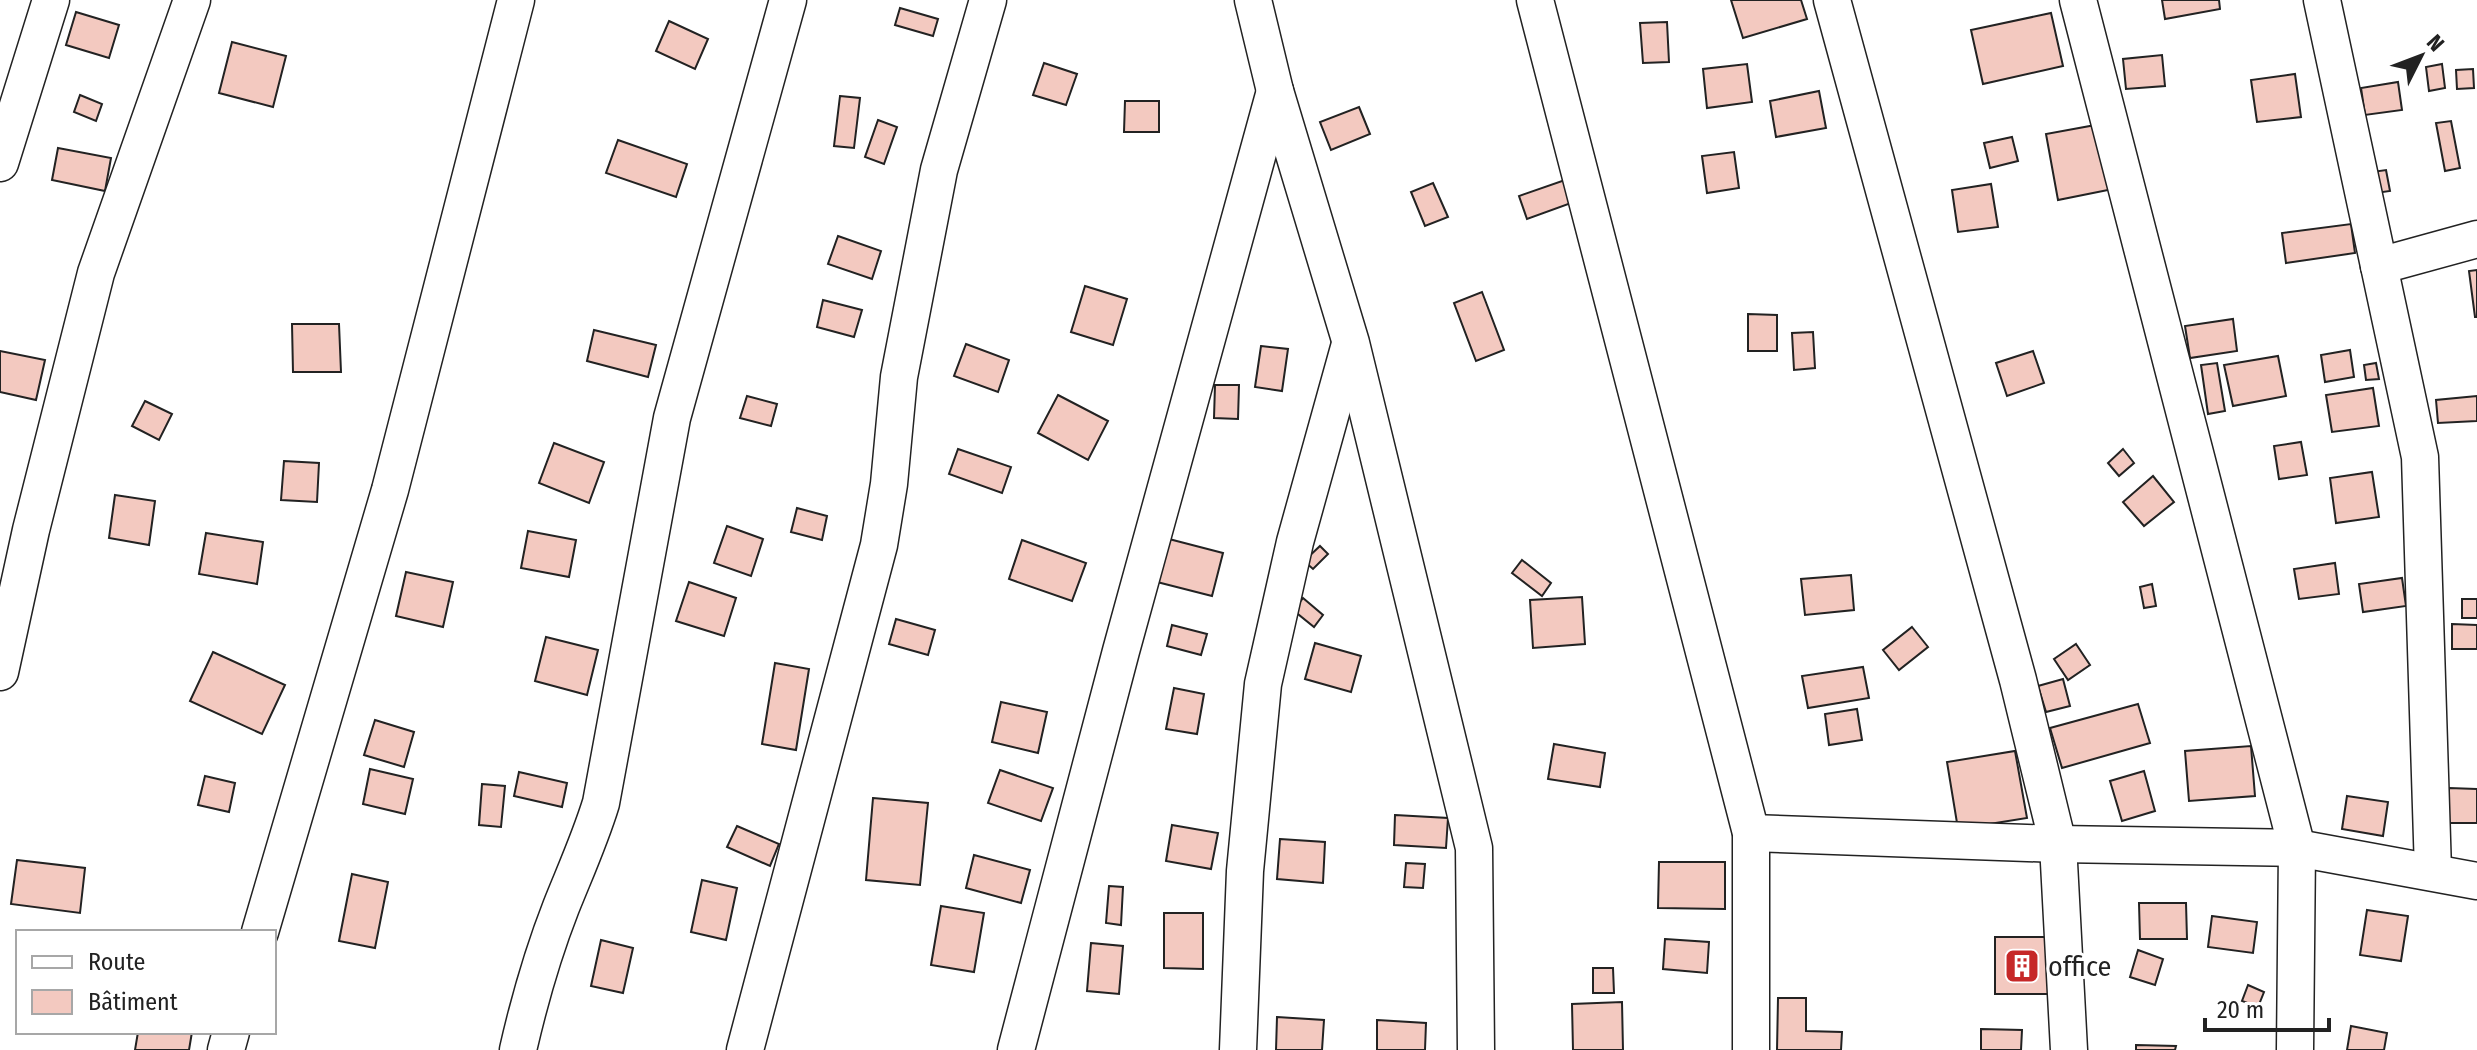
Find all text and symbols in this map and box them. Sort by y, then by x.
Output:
north arrow [2381,16,2461,96]
text: N [2421,29,2450,57]
legend [16,930,276,1034]
building icon: office [2003,947,2041,985]
text: Route [88,948,145,976]
place label: office [2048,950,2111,983]
scale bar [2205,982,2329,1032]
text: Bâtiment [88,988,178,1016]
text: 20 m [2217,996,2264,1024]

